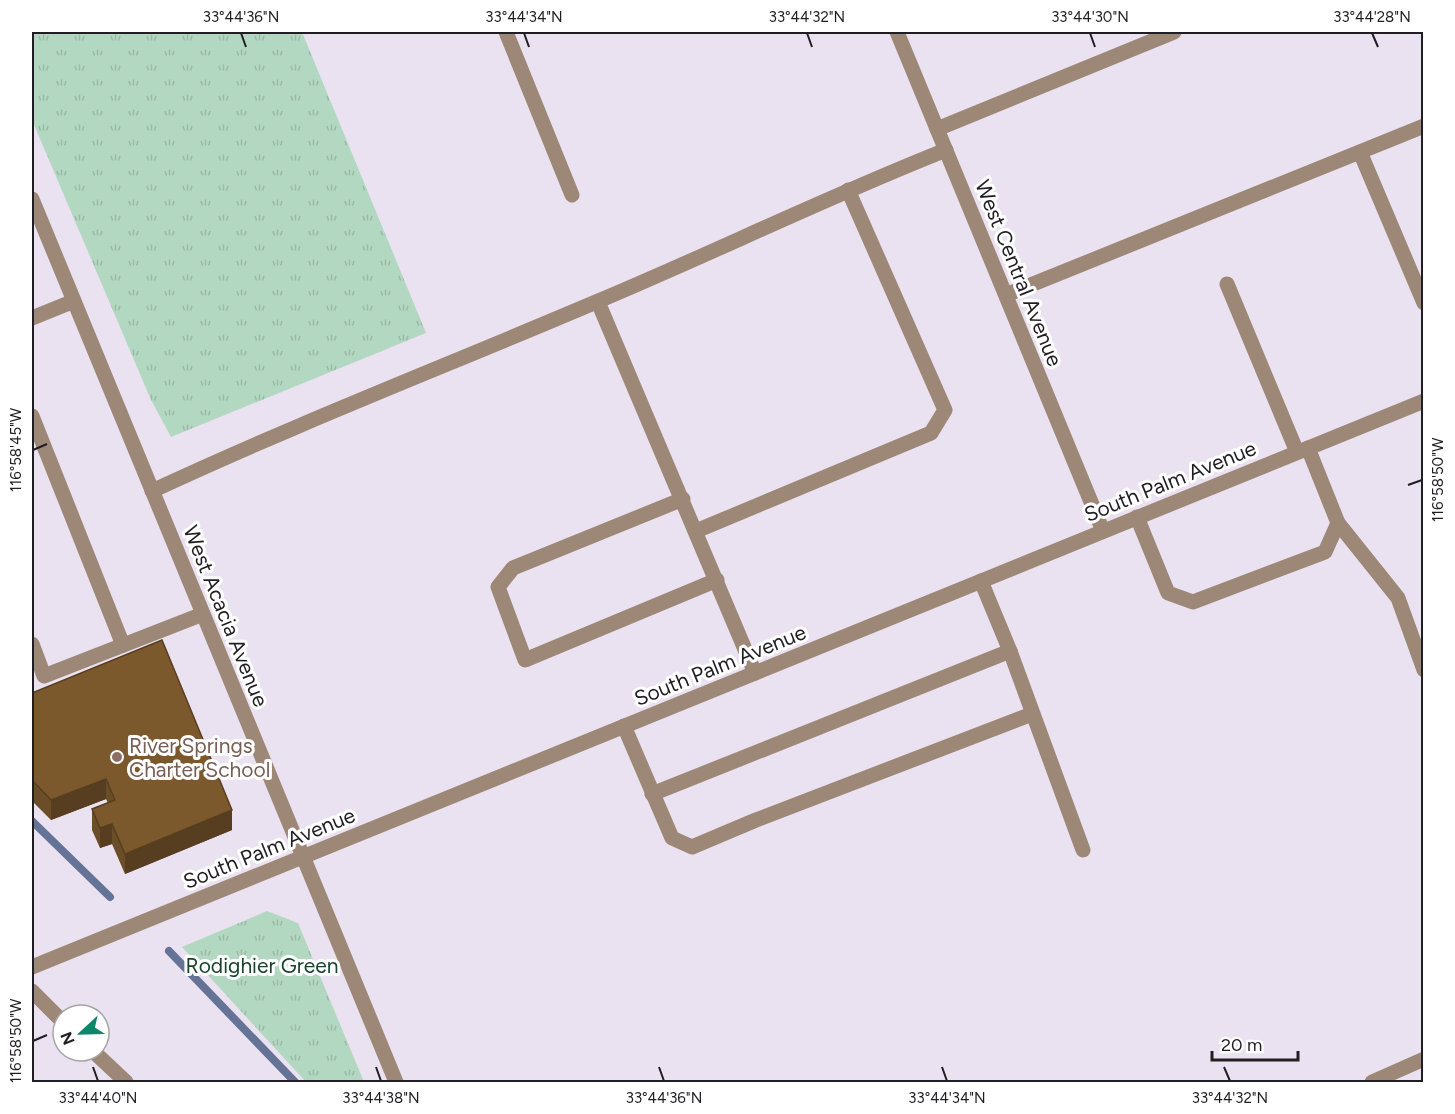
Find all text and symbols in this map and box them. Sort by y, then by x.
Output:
text: 33°44'36"N [203,8,279,26]
text: 33°44'34"N [485,8,563,26]
text: 33°44'32"N [769,8,845,26]
text: 33°44'30"N [1051,8,1129,26]
text: 33°44'28"N [1333,8,1411,26]
street label: West Central Avenue [970,176,1068,370]
text: 116°58'45"W [7,407,25,492]
street label: South Palm Avenue [1080,435,1260,527]
text: 116°58'50"W [1429,437,1447,522]
street label: West Acacia Avenue [178,522,274,710]
street label: South Palm Avenue [630,619,810,711]
place label: River Springs Charter School [129,733,270,782]
marker: River Springs Charter School [110,750,124,764]
street label: South Palm Avenue [179,802,359,894]
park label: Rodighier Green [186,953,338,978]
text: 116°58'50"W [7,998,25,1083]
north arrow [51,1003,111,1063]
scale bar [1212,1024,1298,1062]
text: N [56,1029,79,1048]
text: 20 m [1221,1034,1262,1056]
text: 33°44'40"N [59,1089,137,1107]
text: 33°44'38"N [342,1089,420,1107]
text: 33°44'36"N [626,1089,702,1107]
text: 33°44'34"N [908,1089,986,1107]
text: 33°44'32"N [1192,1089,1268,1107]

